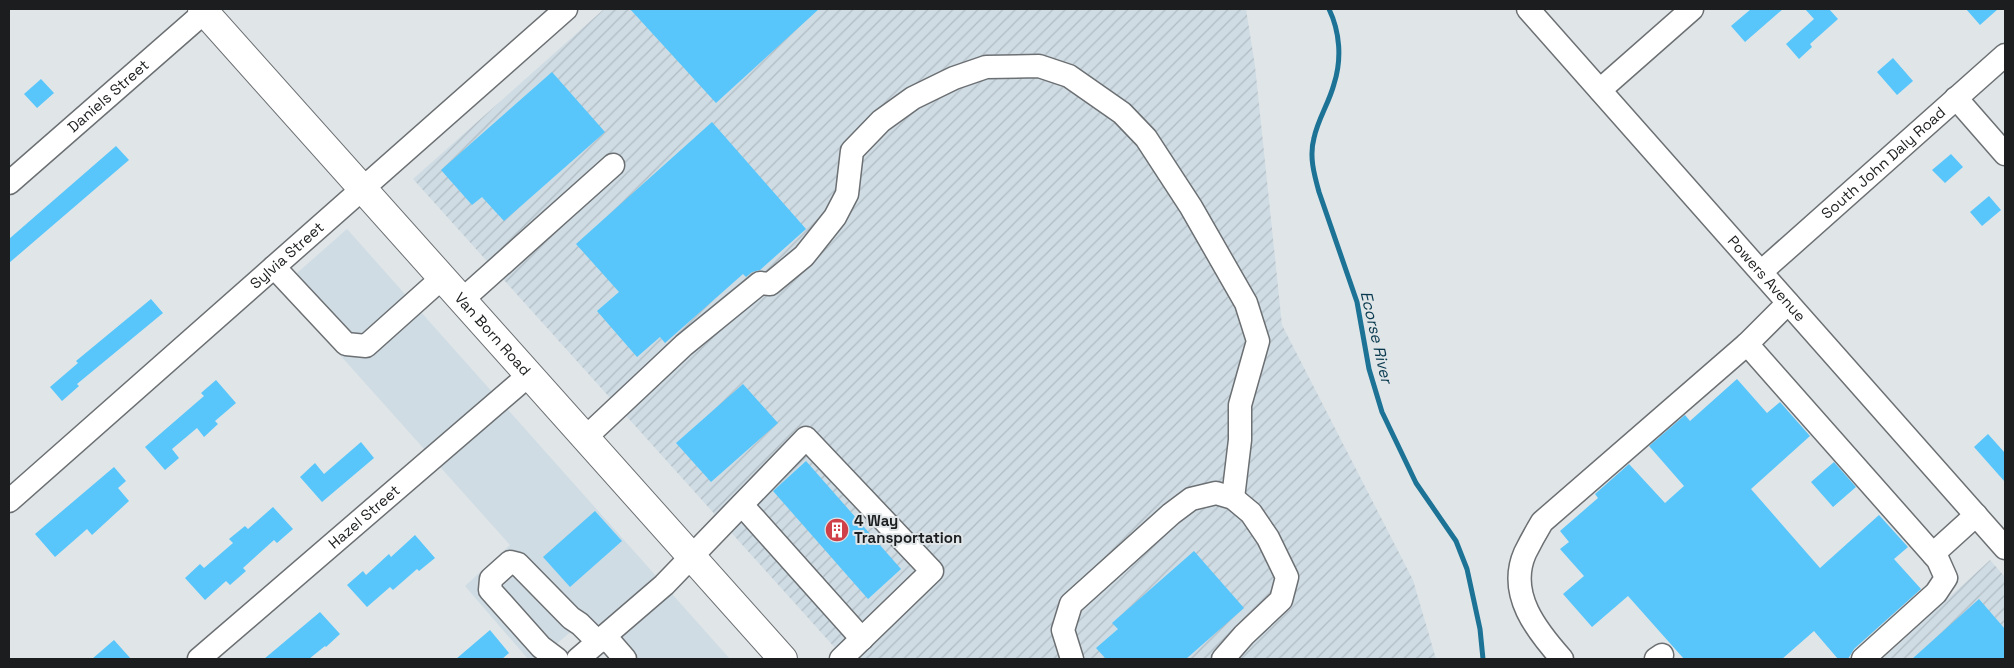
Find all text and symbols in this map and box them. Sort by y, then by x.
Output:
street label: Daniels Street [64,55,153,136]
street label: South John Daly Road [1817,102,1949,223]
street label: Sylvia Street [246,217,328,293]
street label: Powers Avenue [1724,231,1810,325]
street label: Van Born Road [451,288,535,379]
water label: Ecorse River [1356,289,1398,387]
street label: Hazel Street [324,480,404,552]
place label: 4 Way Transportation [854,511,962,547]
building icon: 4 Way Transportation [824,517,850,543]

